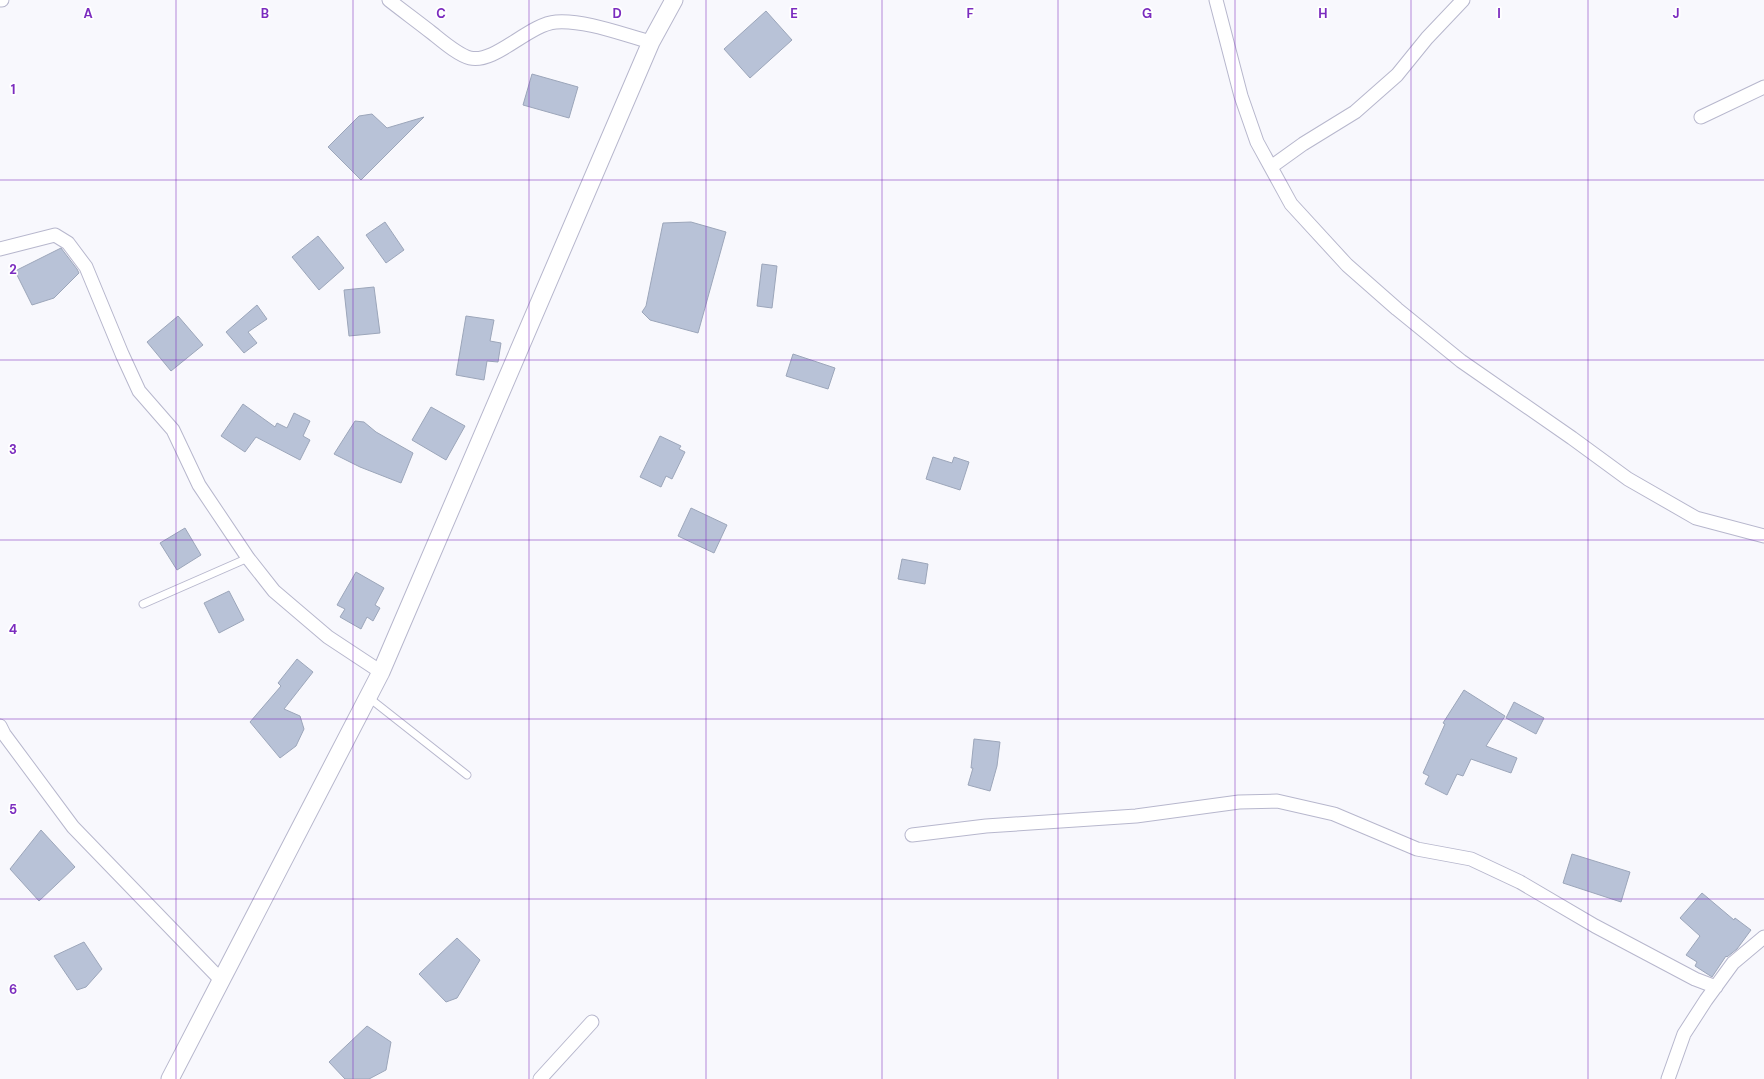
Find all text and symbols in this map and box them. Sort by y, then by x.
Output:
text: A [83,5,93,22]
text: B [261,5,269,22]
text: C [436,5,446,22]
text: D [612,5,622,22]
text: E [790,5,798,22]
text: F [966,5,974,22]
text: G [1142,5,1152,22]
text: H [1318,5,1328,22]
text: I [1497,5,1501,22]
text: J [1672,5,1680,22]
text: 1 [11,81,15,98]
text: 2 [9,261,17,278]
text: 3 [9,441,17,458]
text: 4 [9,621,17,638]
text: 5 [9,801,17,818]
text: 6 [9,981,17,998]

